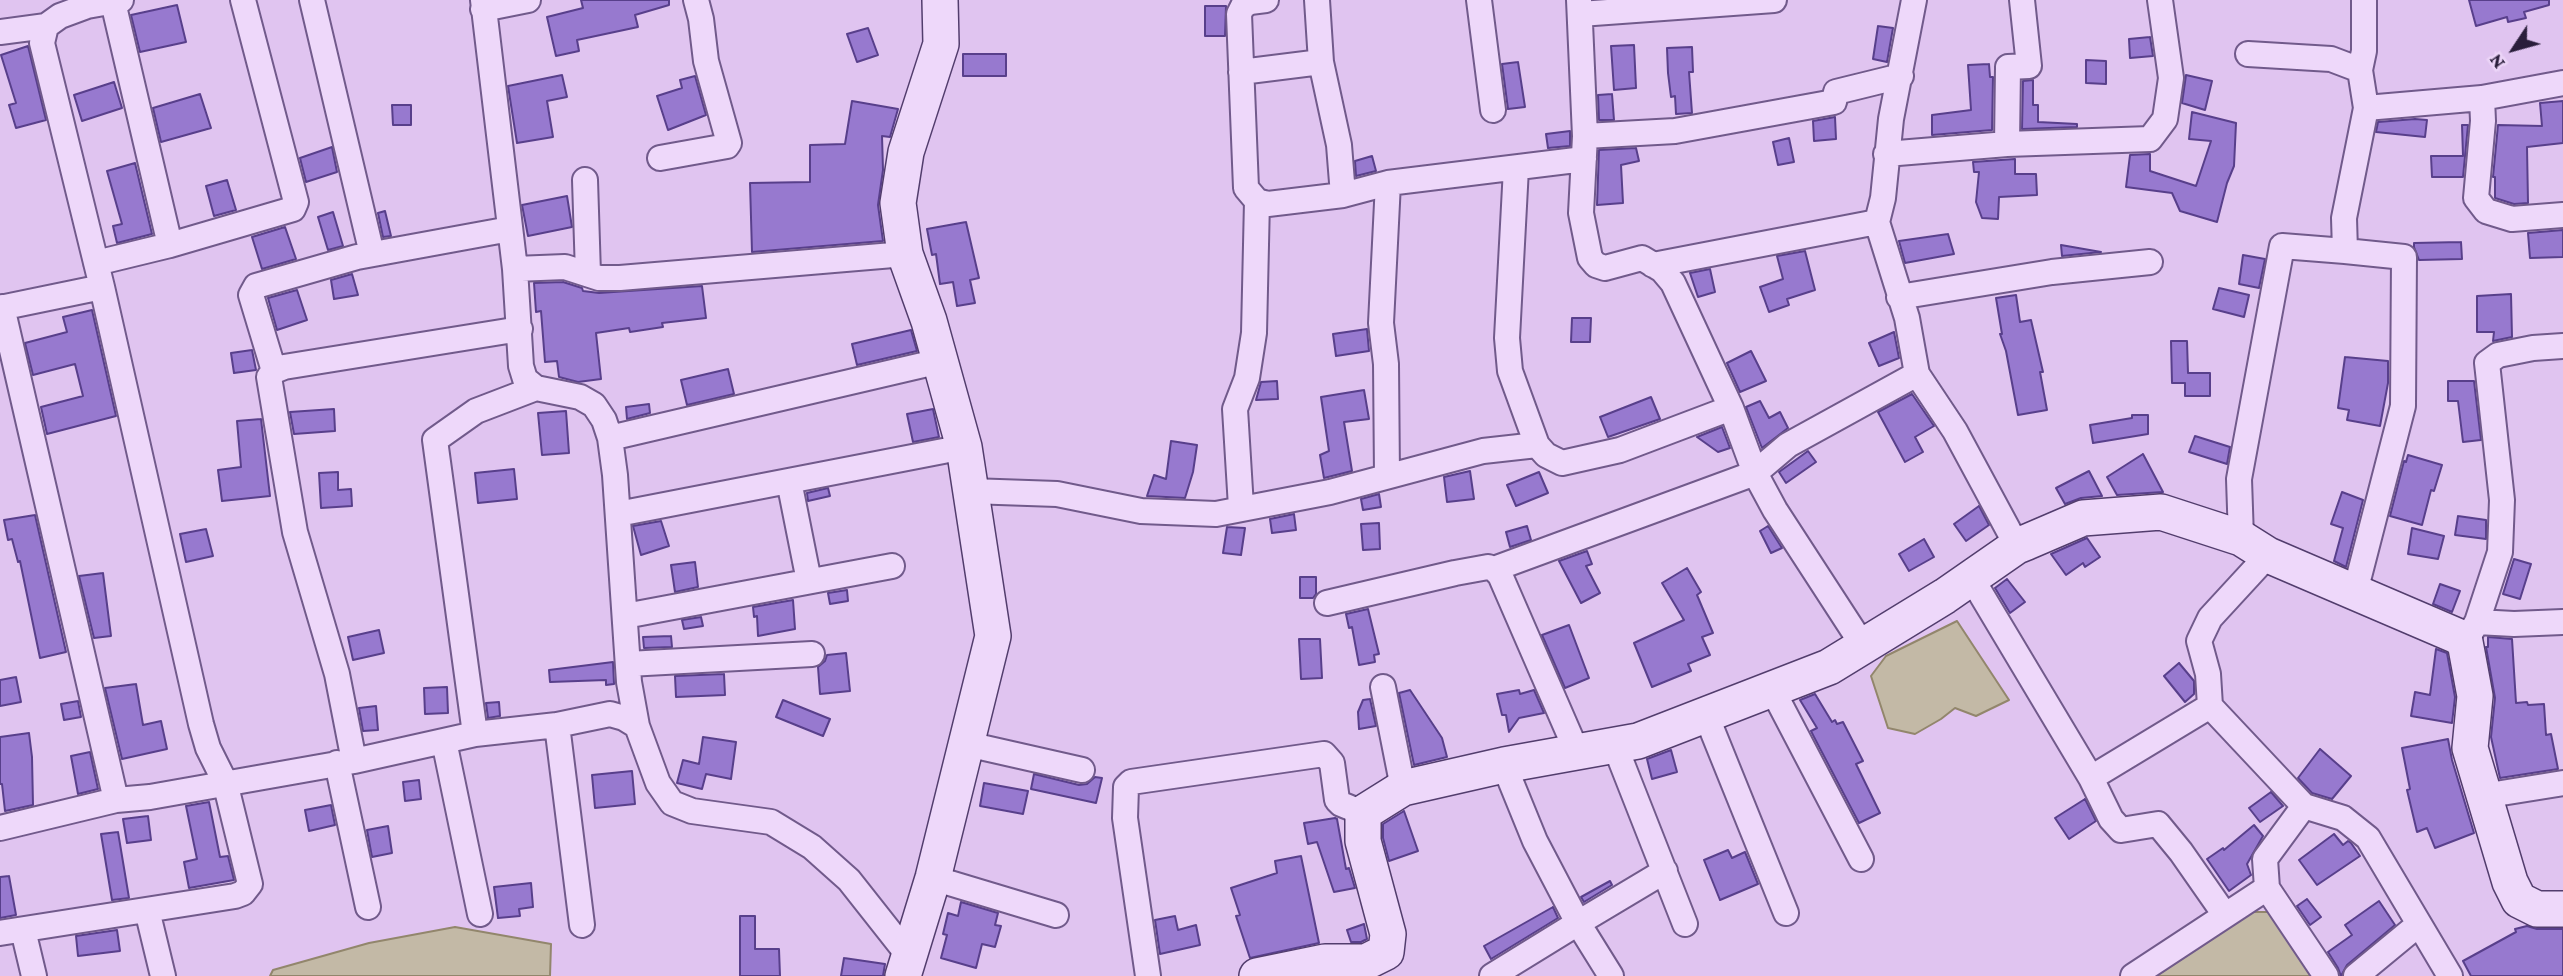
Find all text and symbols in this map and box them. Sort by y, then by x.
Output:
north arrow [2479,14,2549,84]
text: N [2484,50,2509,73]

